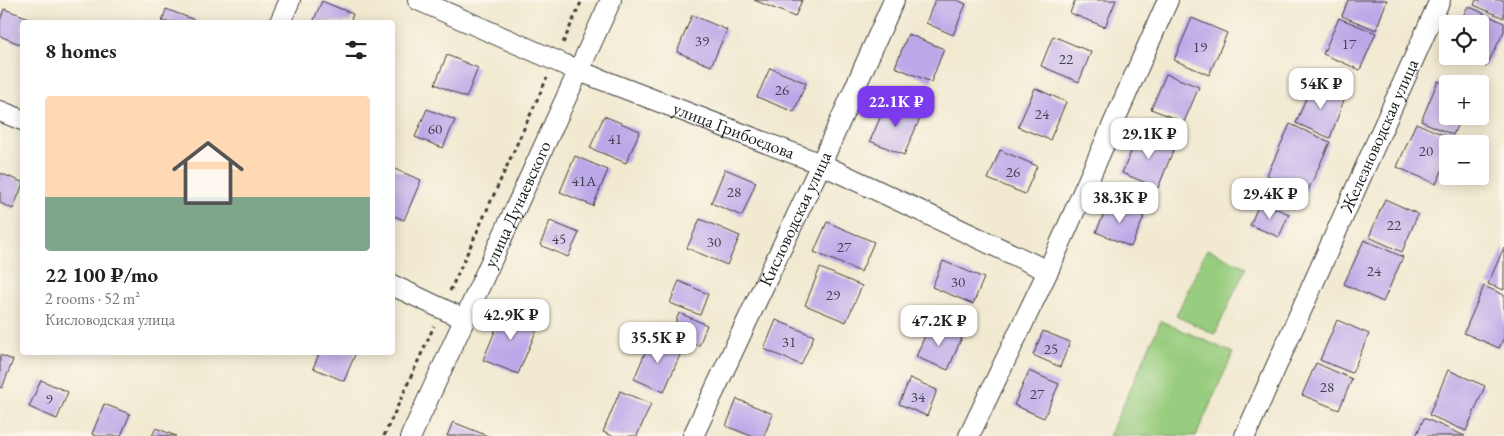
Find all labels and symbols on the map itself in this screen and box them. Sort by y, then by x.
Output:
house number: 39 [695,31,709,50]
house number: 17 [1342,34,1357,53]
house number: 19 [1193,37,1207,56]
house number: 22 [1059,49,1074,68]
street label: Железноводская улица [1334,54,1424,217]
pin: 54K ₽ [1286,68,1356,110]
house number: 26 [775,80,789,99]
pin: 22.1K ₽ [850,86,942,128]
street label: улица Грибоедова [670,96,799,164]
house number: 24 [1035,104,1050,123]
pin: 29.1K ₽ [1103,118,1195,160]
house number: 60 [428,119,442,138]
house number: 41 [608,129,622,148]
street label: улица Дунаевского [478,137,556,271]
house number: 20 [1419,141,1433,160]
street label: Кисловодская улица [753,147,837,290]
house number: 26 [1006,162,1020,181]
house number: 41А [572,171,597,190]
pin: 29.4K ₽ [1224,178,1316,220]
house number: 28 [727,182,741,201]
pin: 38.3K ₽ [1074,182,1166,224]
house number: 22 [1387,215,1402,234]
house number: 45 [552,229,566,248]
house number: 30 [707,232,721,251]
house number: 27 [837,237,852,256]
house number: 24 [1367,261,1382,280]
house number: 30 [951,272,965,291]
house number: 29 [826,285,840,304]
pin: 42.9K ₽ [465,298,557,341]
pin: 47.2K ₽ [893,304,985,347]
pin: 35.5K ₽ [612,322,704,364]
house number: 31 [782,332,796,351]
house number: 25 [1044,339,1058,358]
house number: 28 [1320,377,1334,396]
house number: 27 [1030,384,1045,403]
house number: 34 [911,387,926,406]
house number: 9 [45,389,53,408]

